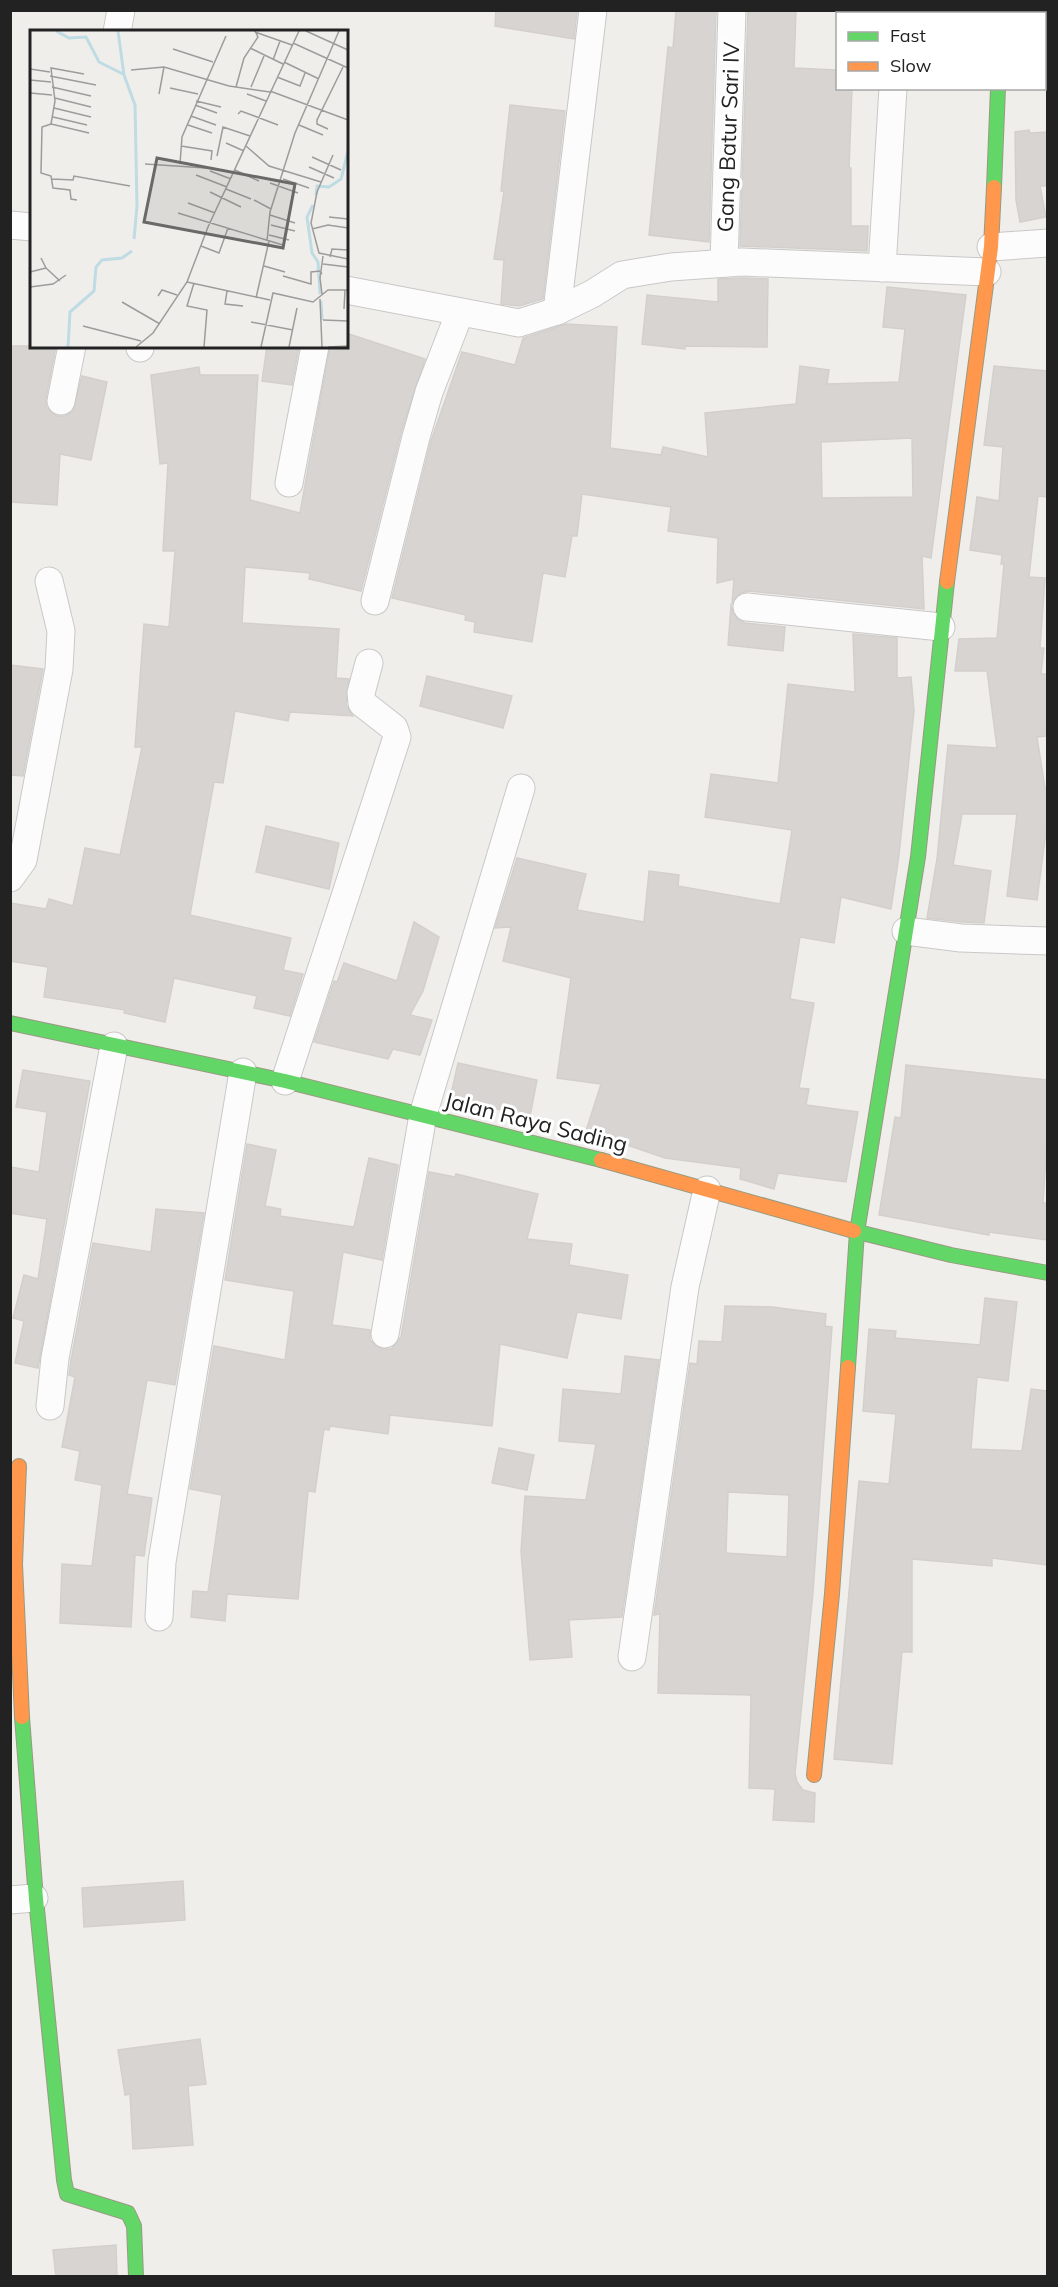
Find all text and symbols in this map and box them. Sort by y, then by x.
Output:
legend [836,12,1046,90]
text: Fast [890,24,926,47]
inset map [30,30,348,348]
street label: Gang Batur Sari IV [711,41,745,233]
text: Slow [890,54,932,77]
street label: Jalan Raya Sading [442,1086,630,1158]

